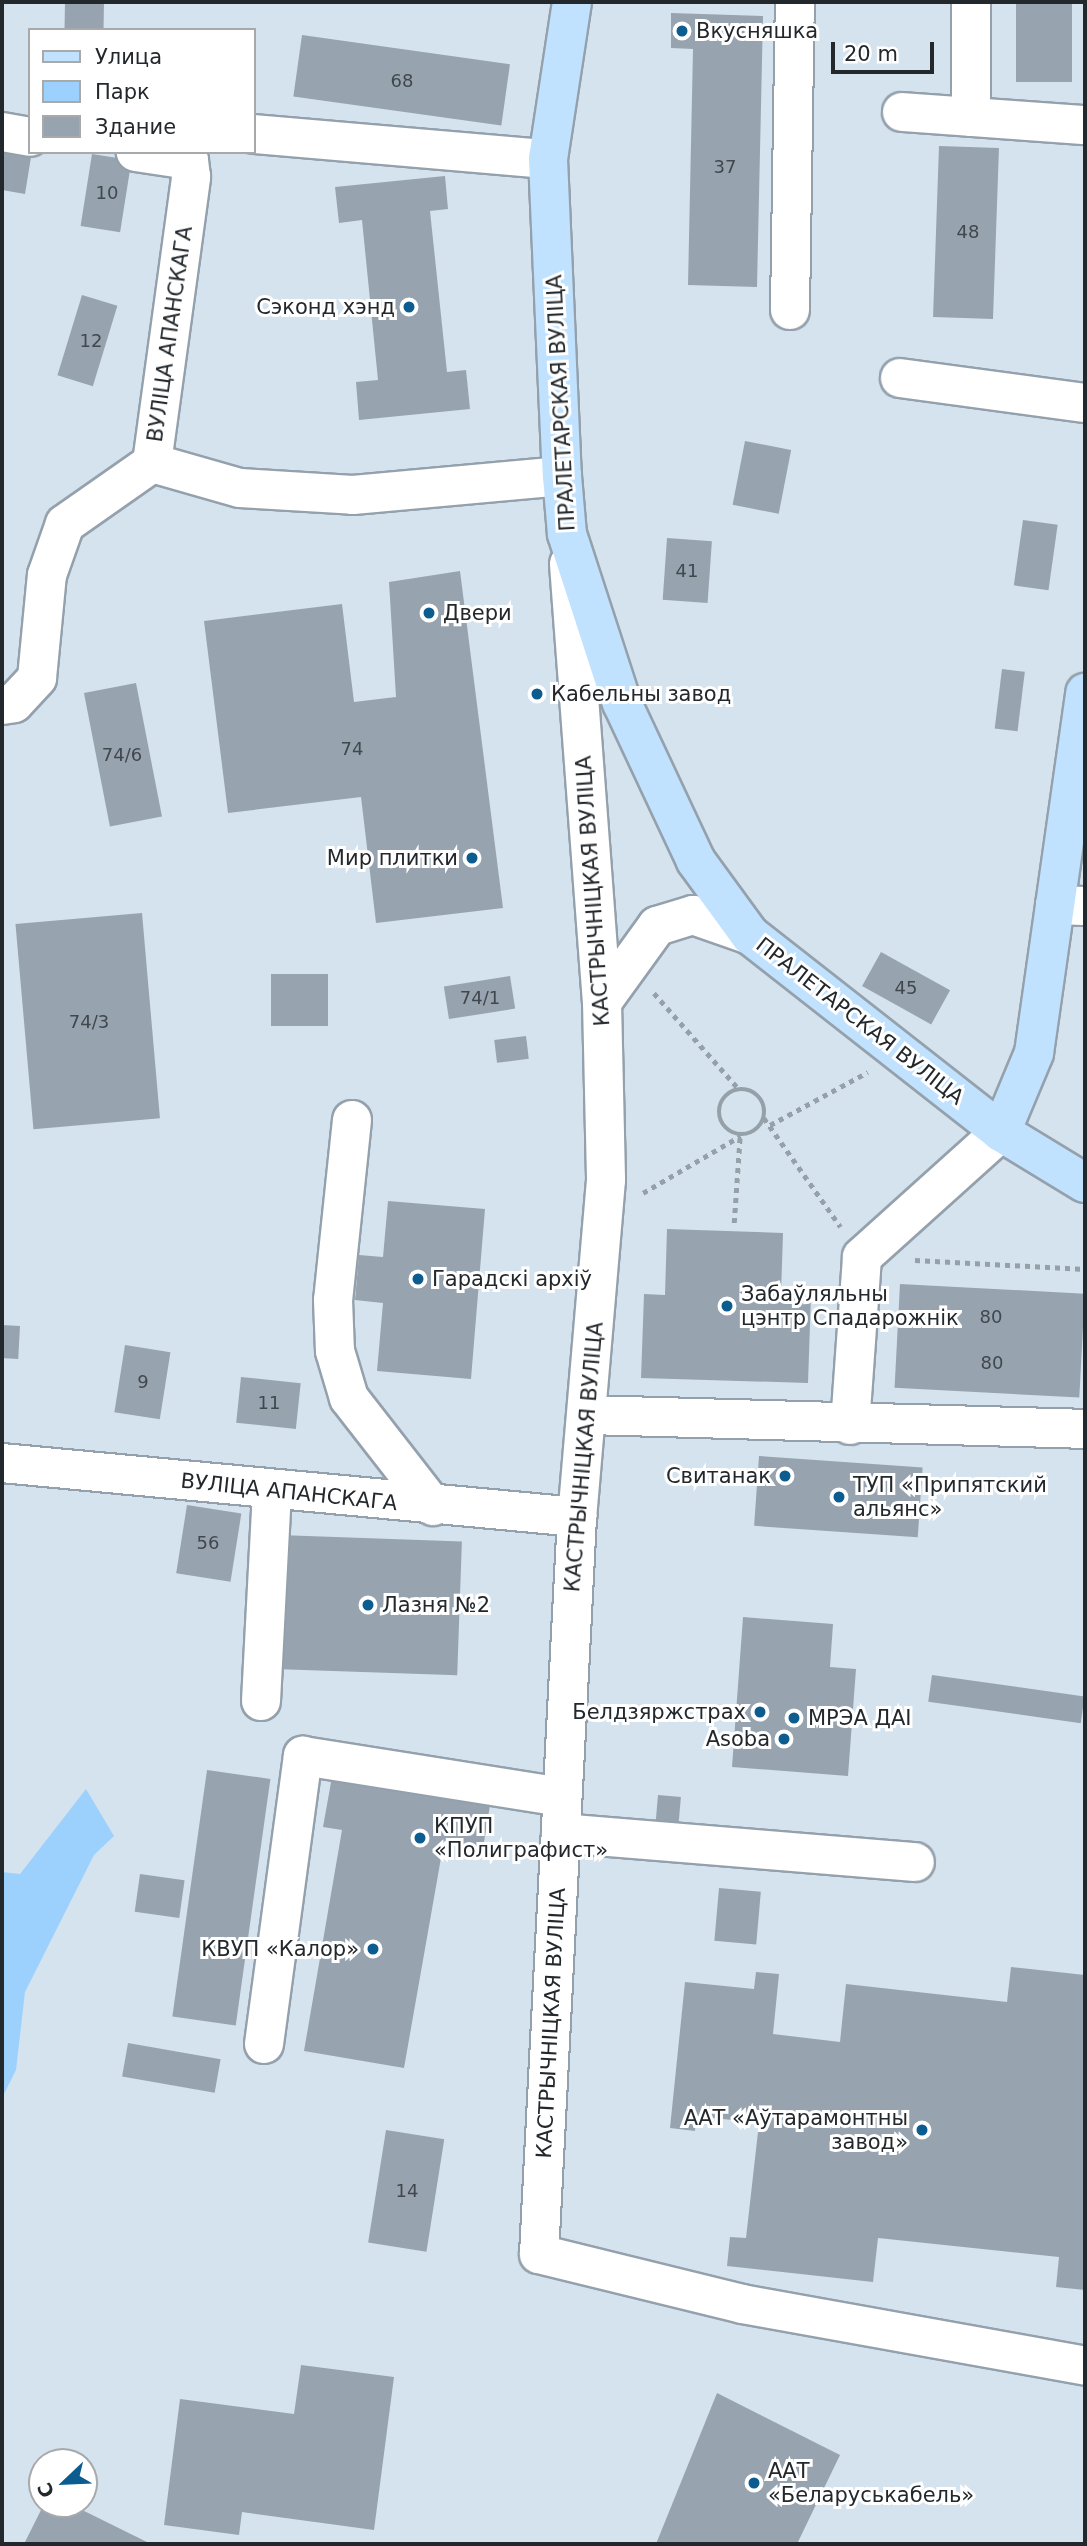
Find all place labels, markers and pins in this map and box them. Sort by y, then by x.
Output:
place label: Вкусняшка [696,18,818,44]
marker: Вкусняшка [674,23,690,39]
place label: Сэконд хэнд [256,294,395,320]
marker: Сэконд хэнд [401,299,417,315]
place label: Двери [443,600,512,626]
marker: Двери [421,605,437,621]
place label: Кабельны завод [551,681,731,707]
marker: Кабельны завод [529,686,545,702]
place label: Мир плитки [327,845,458,871]
marker: Мир плитки [464,850,480,866]
place label: Гарадскі архіў [432,1266,592,1292]
marker: Гарадскі архіў [410,1271,426,1287]
place label: Забаўляльны цэнтр Спадарожнік [741,1281,959,1331]
marker: Забаўляльны цэнтр Спадарожнік [719,1298,735,1314]
place label: Свитанак [666,1463,771,1489]
marker: Свитанак [777,1468,793,1484]
place label: ТУП «Припятский альянс» [853,1472,1047,1522]
marker: ТУП «Припятский альянс» [831,1489,847,1505]
place label: Лазня №2 [382,1592,490,1618]
marker: Лазня №2 [360,1597,376,1613]
place label: Белдзяржстрах [572,1699,746,1725]
marker: Белдзяржстрах [752,1704,768,1720]
place label: МРЭА ДАІ [808,1705,911,1731]
marker: МРЭА ДАІ [786,1710,802,1726]
place label: Asoba [706,1726,770,1752]
marker: Asoba [776,1731,792,1747]
place label: КПУП «Полиграфист» [434,1813,608,1863]
marker: КПУП «Полиграфист» [412,1830,428,1846]
place label: КВУП «Калор» [201,1936,359,1962]
marker: КВУП «Калор» [365,1941,381,1957]
place label: ААТ «Аўтарамонтны завод» [684,2105,908,2155]
marker: ААТ «Аўтарамонтны завод» [914,2122,930,2138]
place label: ААТ «Беларуськабель» [768,2458,974,2508]
marker: ААТ «Беларуськабель» [746,2475,762,2491]

